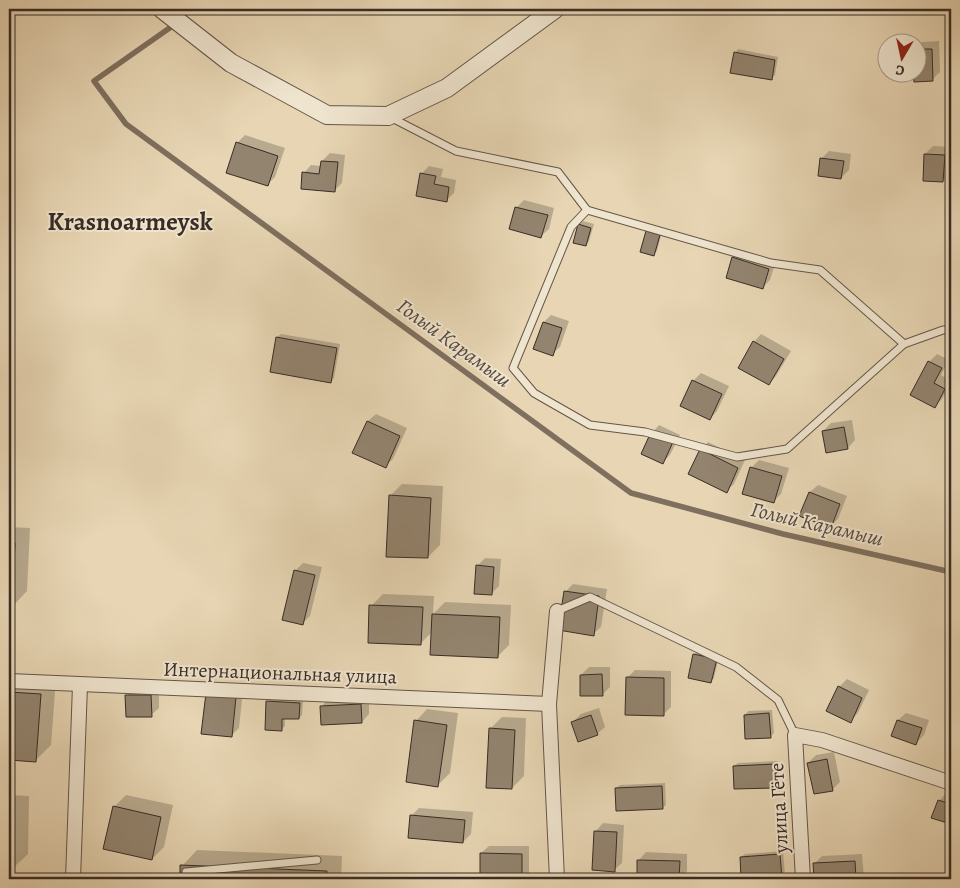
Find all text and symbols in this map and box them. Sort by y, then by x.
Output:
north arrow [878,32,928,82]
text: С [894,60,906,80]
district label: Krasnoarmeysk [47,205,213,239]
water label: Голый Карамыш [391,292,517,394]
water label: Голый Карамыш [748,495,886,553]
street label: Интернациональная улица [163,655,398,691]
street label: улица Гёте [763,762,795,855]

